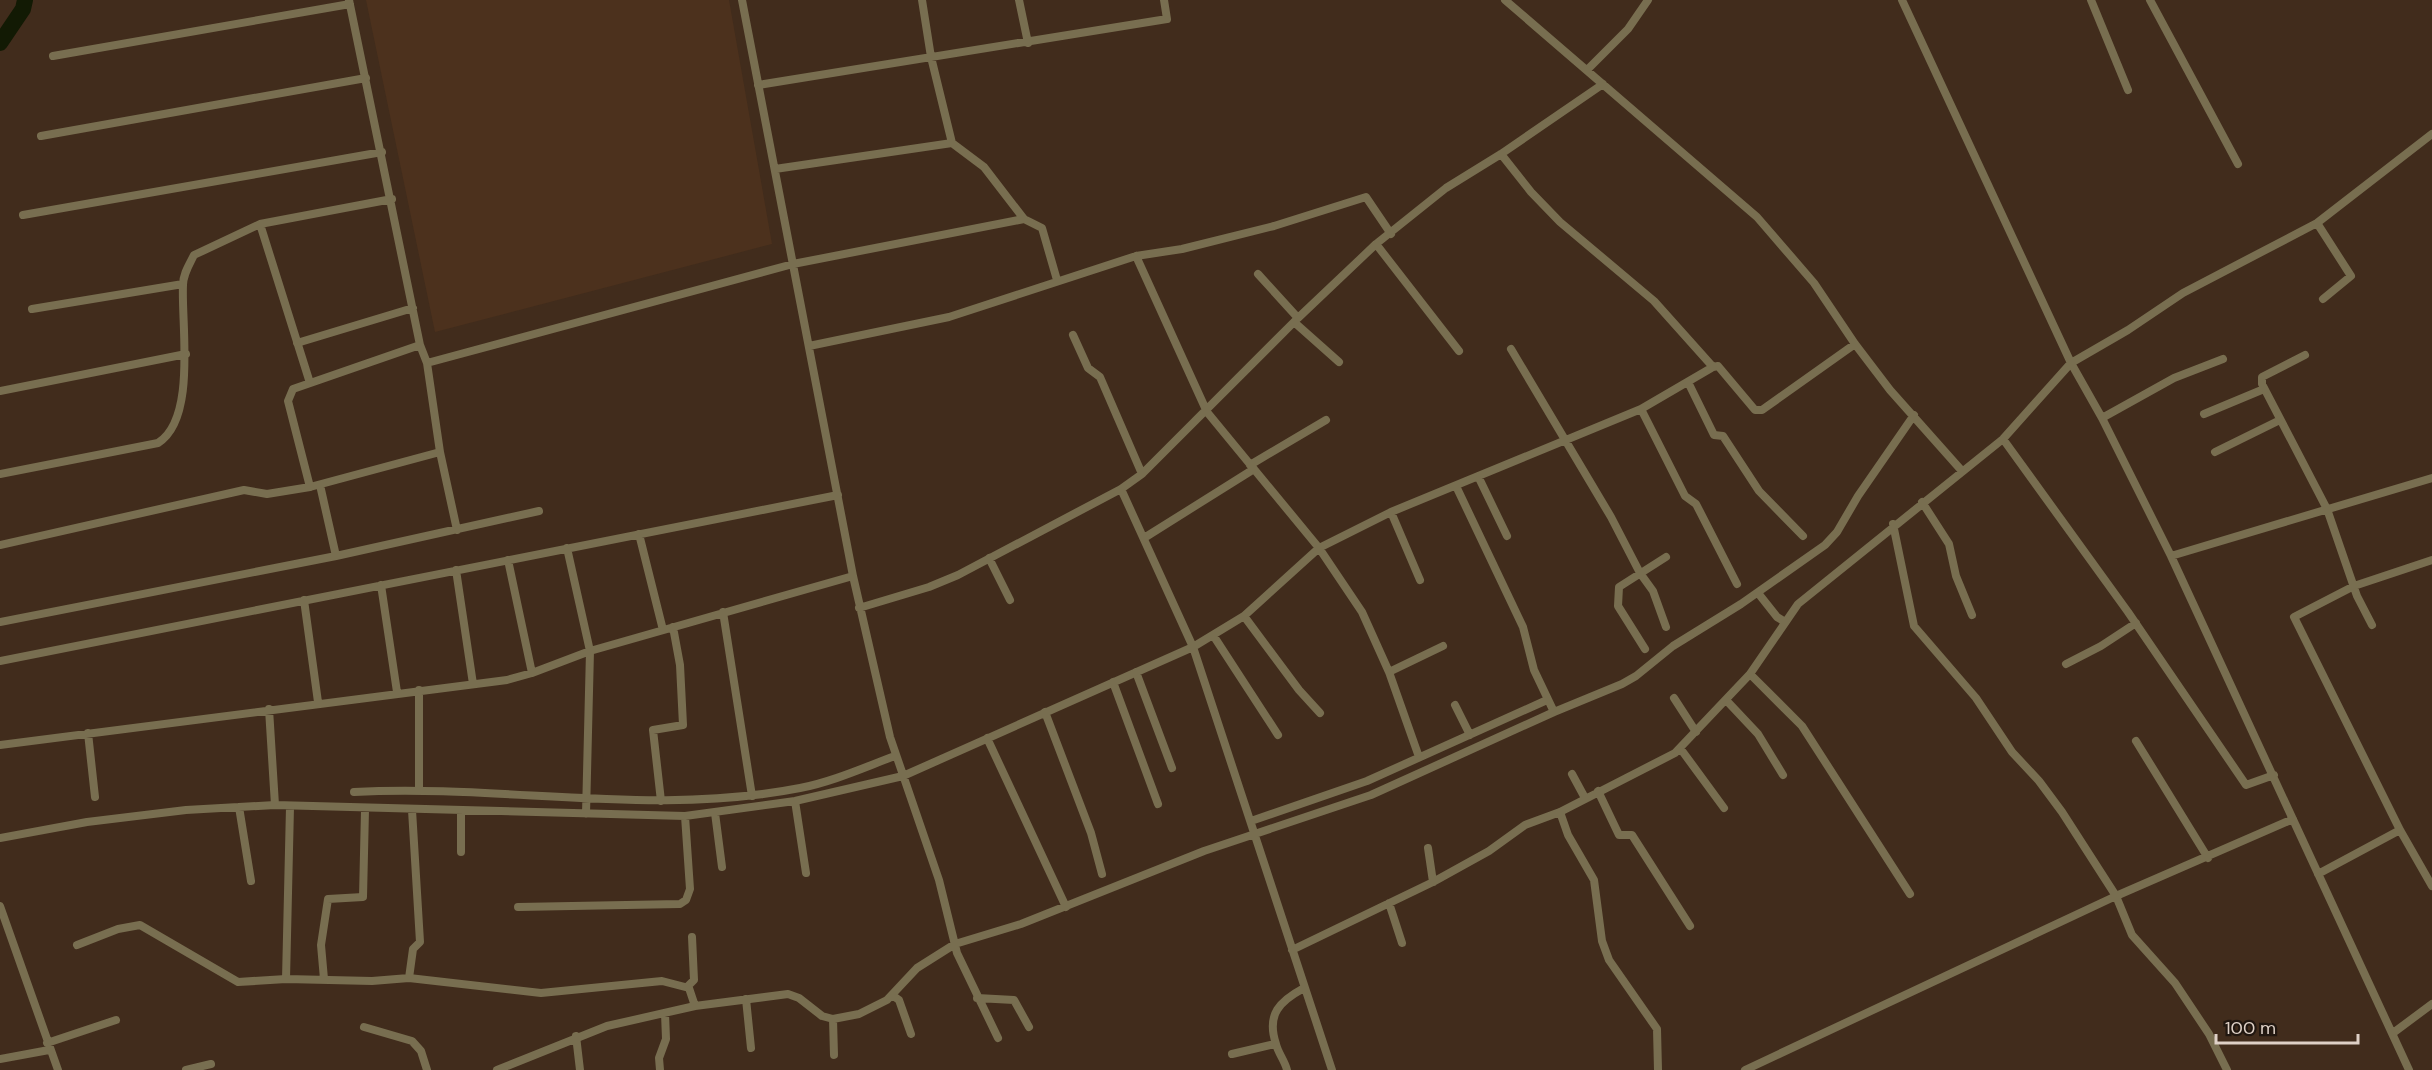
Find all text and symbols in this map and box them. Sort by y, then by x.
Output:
scale bar [2216,1007,2358,1045]
text: 100 m [2225,1016,2276,1040]

